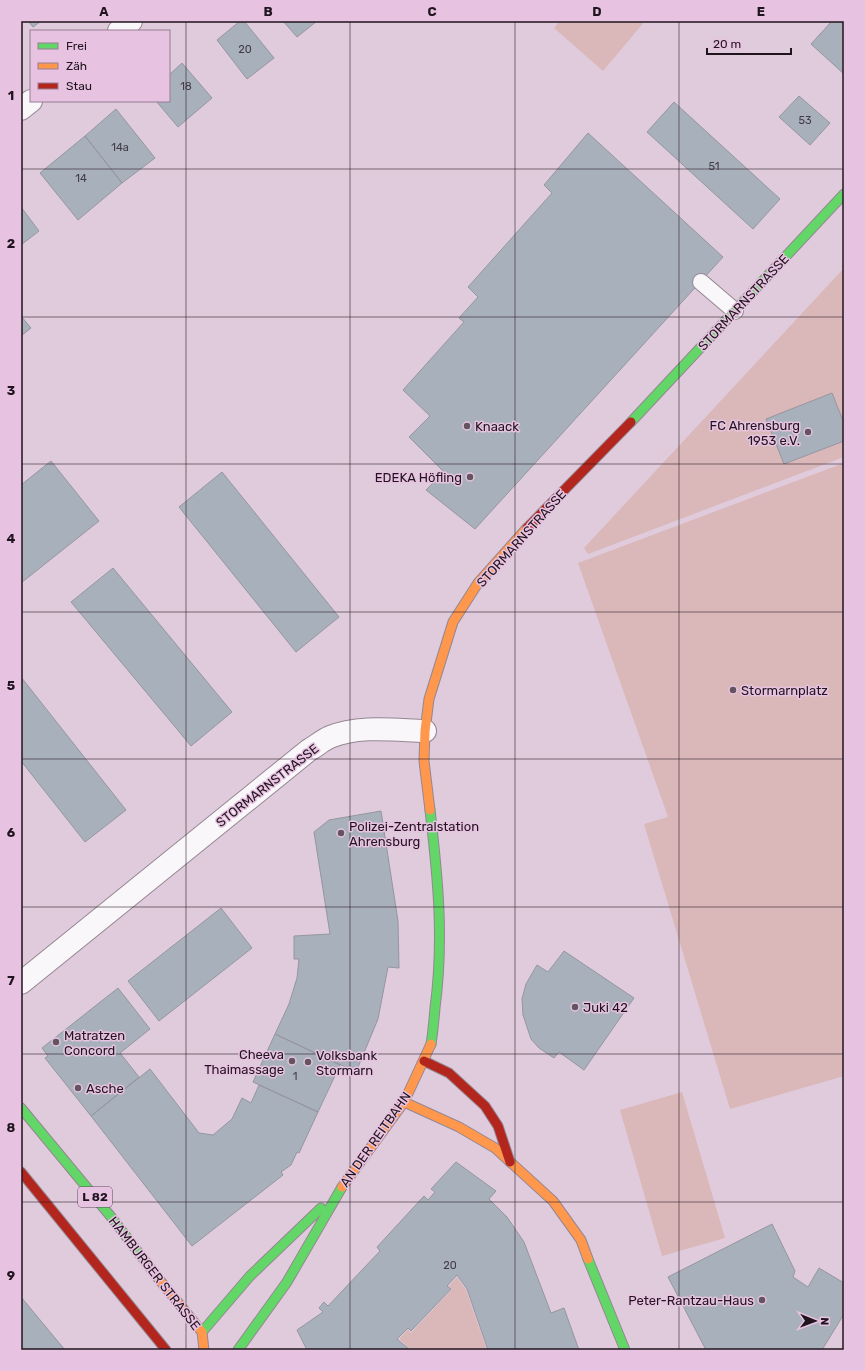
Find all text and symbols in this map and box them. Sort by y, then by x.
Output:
text: A [99,4,109,19]
text: B [263,4,273,19]
text: C [427,4,437,19]
text: D [592,4,602,19]
text: E [757,4,765,19]
legend [30,30,170,102]
scale bar [707,30,791,56]
text: 20 m [713,37,741,51]
text: Frei [66,39,87,53]
house number: 20 [238,43,252,56]
text: Zäh [66,59,87,73]
text: Stau [66,79,92,93]
house number: 18 [180,80,192,93]
text: 1 [8,88,14,103]
house number: 53 [798,114,812,127]
house number: 14a [111,141,129,154]
house number: 51 [708,160,720,173]
house number: 14 [75,172,87,185]
text: 2 [7,236,15,251]
street label: STORMARNSTRASSE [695,251,792,353]
text: 3 [7,383,16,398]
place label: FC Ahrensburg 1953 e.V. [710,418,800,448]
place label: Knaack [475,419,519,434]
marker: Knaack [462,421,472,431]
marker: FC Ahrensburg 1953 e.V. [803,427,813,437]
place label: EDEKA Höfling [375,470,462,486]
marker: EDEKA Höfling [465,472,475,482]
street label: STORMARNSTRASSE [474,486,569,590]
text: 4 [7,531,16,546]
text: 5 [7,678,15,693]
place label: Stormarnplatz [741,683,828,698]
marker: Stormarnplatz [728,685,738,695]
street label: STORMARNSTRASSE [213,741,322,830]
place label: Polizei-Zentralstation Ahrensburg [349,819,479,850]
text: 6 [7,825,16,840]
marker: Polizei-Zentralstation Ahrensburg [336,828,346,838]
text: 7 [7,973,15,988]
place label: Juki 42 [583,1000,628,1015]
marker: Juki 42 [570,1002,580,1012]
place label: Matratzen Concord [64,1028,125,1058]
marker: Matratzen Concord [51,1037,61,1047]
place label: Cheeva Thaimassage [204,1047,284,1078]
place label: Volksbank Stormarn [316,1048,377,1078]
marker: Cheeva Thaimassage [287,1056,297,1066]
marker: Volksbank Stormarn [303,1057,313,1067]
house number: 1 [293,1070,297,1083]
place label: Asche [86,1081,124,1096]
marker: Asche [73,1083,83,1093]
street label: AN DER REITBAHN [337,1089,414,1190]
text: 8 [7,1120,16,1135]
road number: L 82 [78,1187,112,1207]
street label: HAMBURGER STRASSE [106,1214,204,1333]
house number: 20 [443,1259,457,1272]
text: 9 [7,1268,15,1283]
place label: Peter-Rantzau-Haus [628,1293,754,1308]
marker: Peter-Rantzau-Haus [757,1295,767,1305]
north arrow [795,1301,835,1341]
text: N [818,1317,831,1325]

